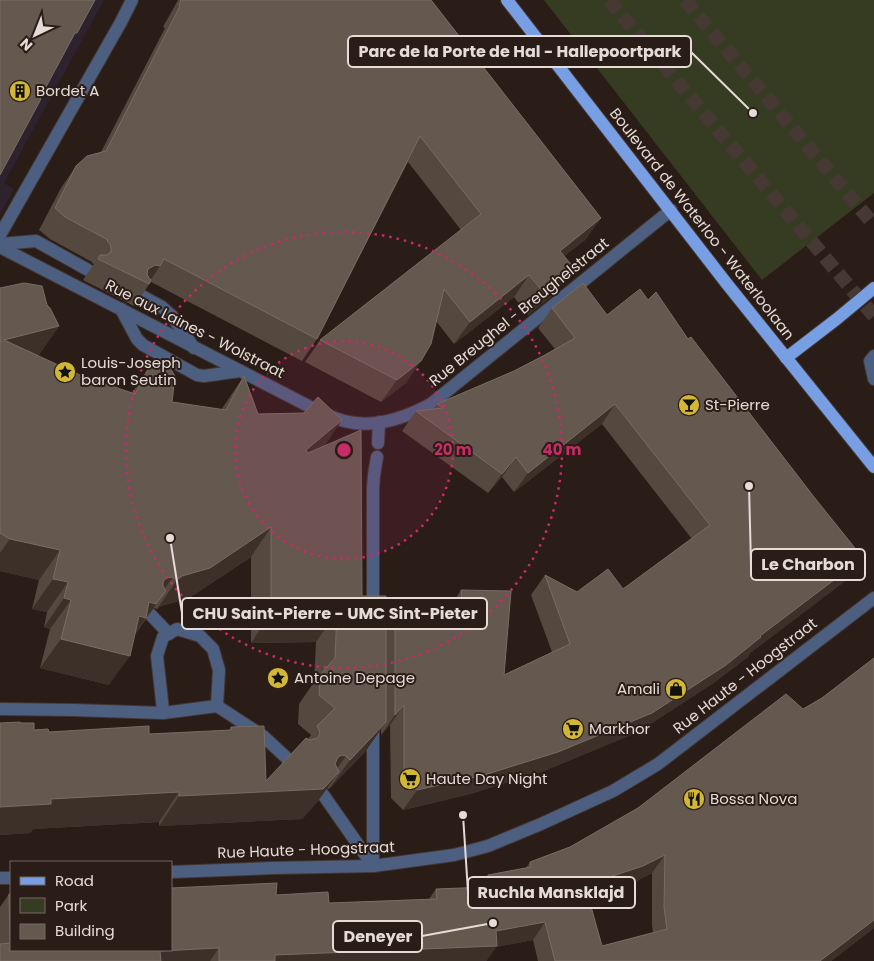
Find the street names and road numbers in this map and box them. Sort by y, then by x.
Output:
street label: Boulevard de Waterloo - Waterloolaan [605,103,800,344]
street label: Rue Breughel - Breughelstraat [424,232,613,391]
street label: Rue aux Laines - Wolstraat [102,274,289,383]
street label: Rue Haute - Hoogstraat [668,613,821,739]
street label: Rue Haute - Hoogstraat [217,836,395,863]

